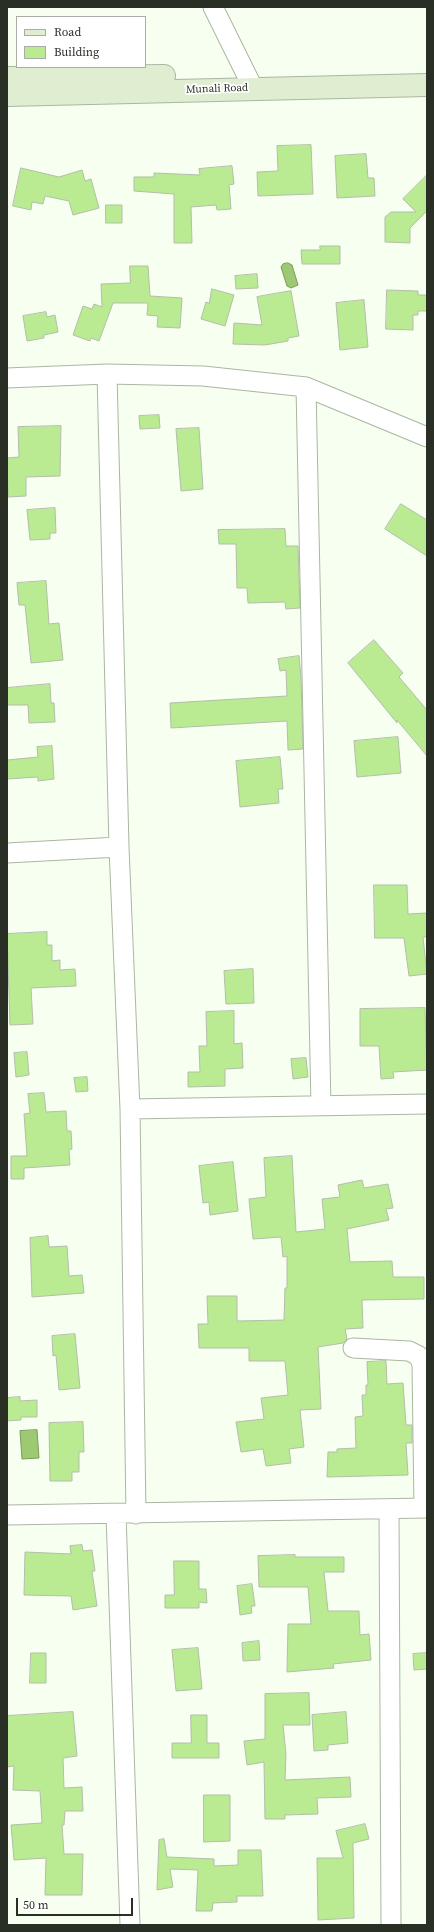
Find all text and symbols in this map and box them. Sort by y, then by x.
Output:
legend [16,16,146,68]
text: Road [54,24,81,40]
text: Building [54,44,99,60]
street label: Munali Road [186,81,248,97]
scale bar [18,1890,135,1916]
text: 50 m [23,1897,49,1913]

